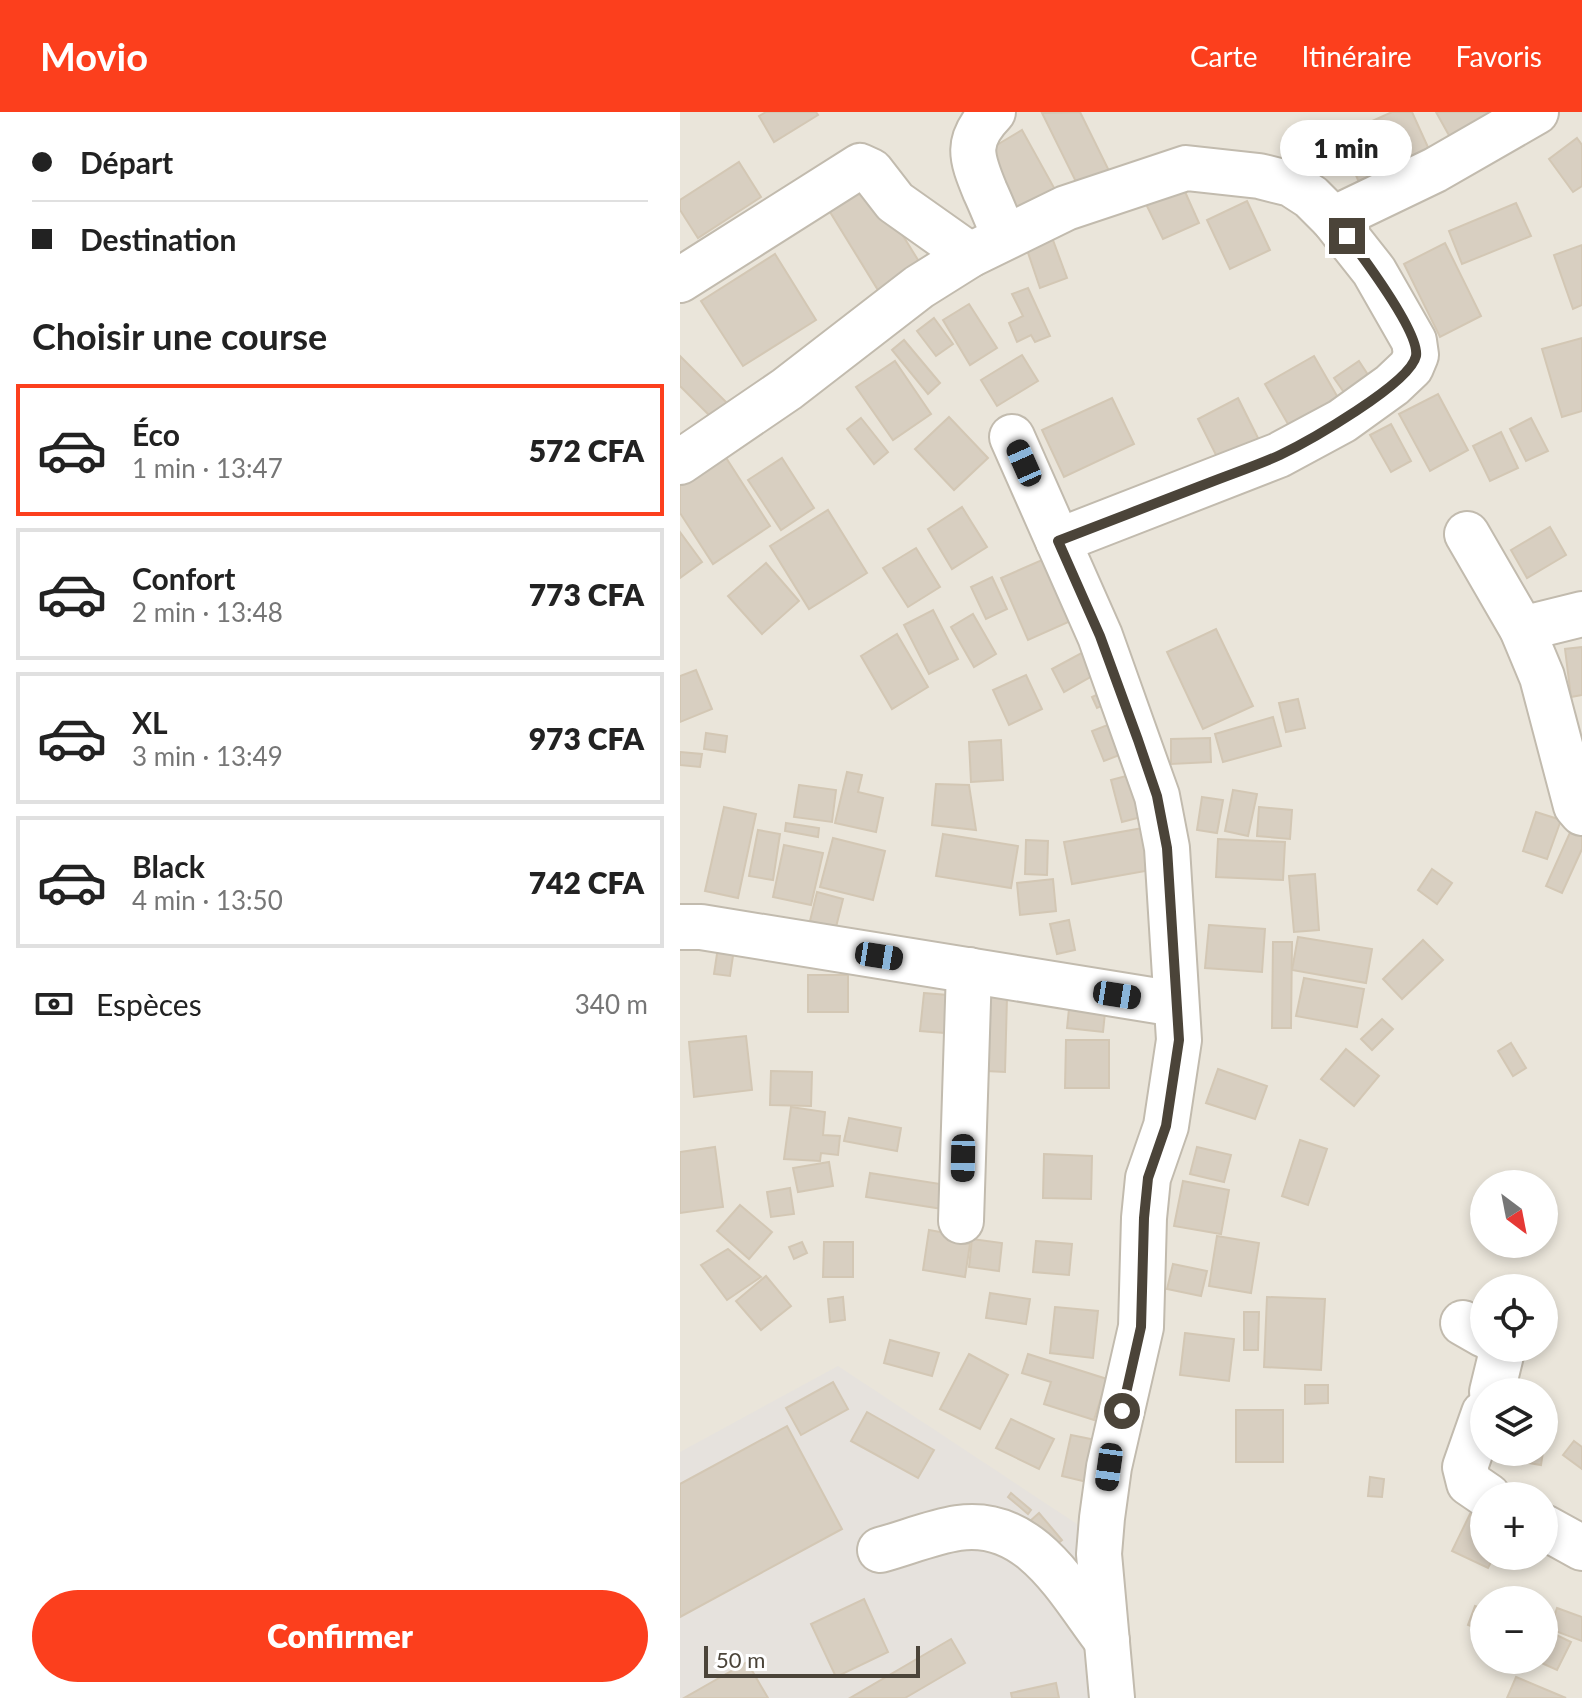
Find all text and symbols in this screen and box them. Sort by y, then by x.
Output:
text: Movio [40,33,148,79]
text: Carte [1190,39,1257,73]
text: Itinéraire [1301,39,1412,73]
text: Favoris [1456,39,1542,73]
callout: 1 min [1281,120,1413,176]
text: 1 min [1314,132,1378,164]
text: Départ [80,144,173,180]
route end [1329,218,1365,254]
text: Destination [80,221,237,257]
text: Choisir une course [32,314,327,358]
icon: car [36,414,108,486]
text: Éco [132,416,180,452]
text: 572 CFA [529,432,644,468]
car [1003,436,1045,490]
text: 1 min · 13:47 [132,452,283,484]
icon: car [36,558,108,630]
text: Confort [132,560,235,596]
text: 773 CFA [529,576,644,612]
text: 2 min · 13:48 [132,596,283,628]
icon: car [36,702,108,774]
text: XL [132,704,168,740]
text: 973 CFA [529,720,644,756]
text: 3 min · 13:49 [132,740,283,772]
icon: car [36,846,108,918]
text: Black [132,848,205,884]
text: 742 CFA [529,864,644,900]
text: 4 min · 13:50 [132,884,283,916]
car [853,940,905,972]
car [1091,979,1143,1011]
icon: cash [32,982,76,1026]
text: Espèces [96,986,202,1022]
text: 340 m [575,988,648,1020]
car [951,1134,975,1182]
north arrow [1470,1170,1558,1258]
map controls [1470,1170,1558,1674]
button: locate [1470,1274,1558,1362]
button: layers [1470,1378,1558,1466]
route start [1104,1393,1140,1429]
car [1094,1442,1124,1492]
button: + [1470,1482,1558,1570]
button: − [1470,1586,1558,1674]
button: Confirmer [32,1590,648,1682]
scale bar [704,1642,920,1678]
text: 50 m [716,1646,765,1673]

